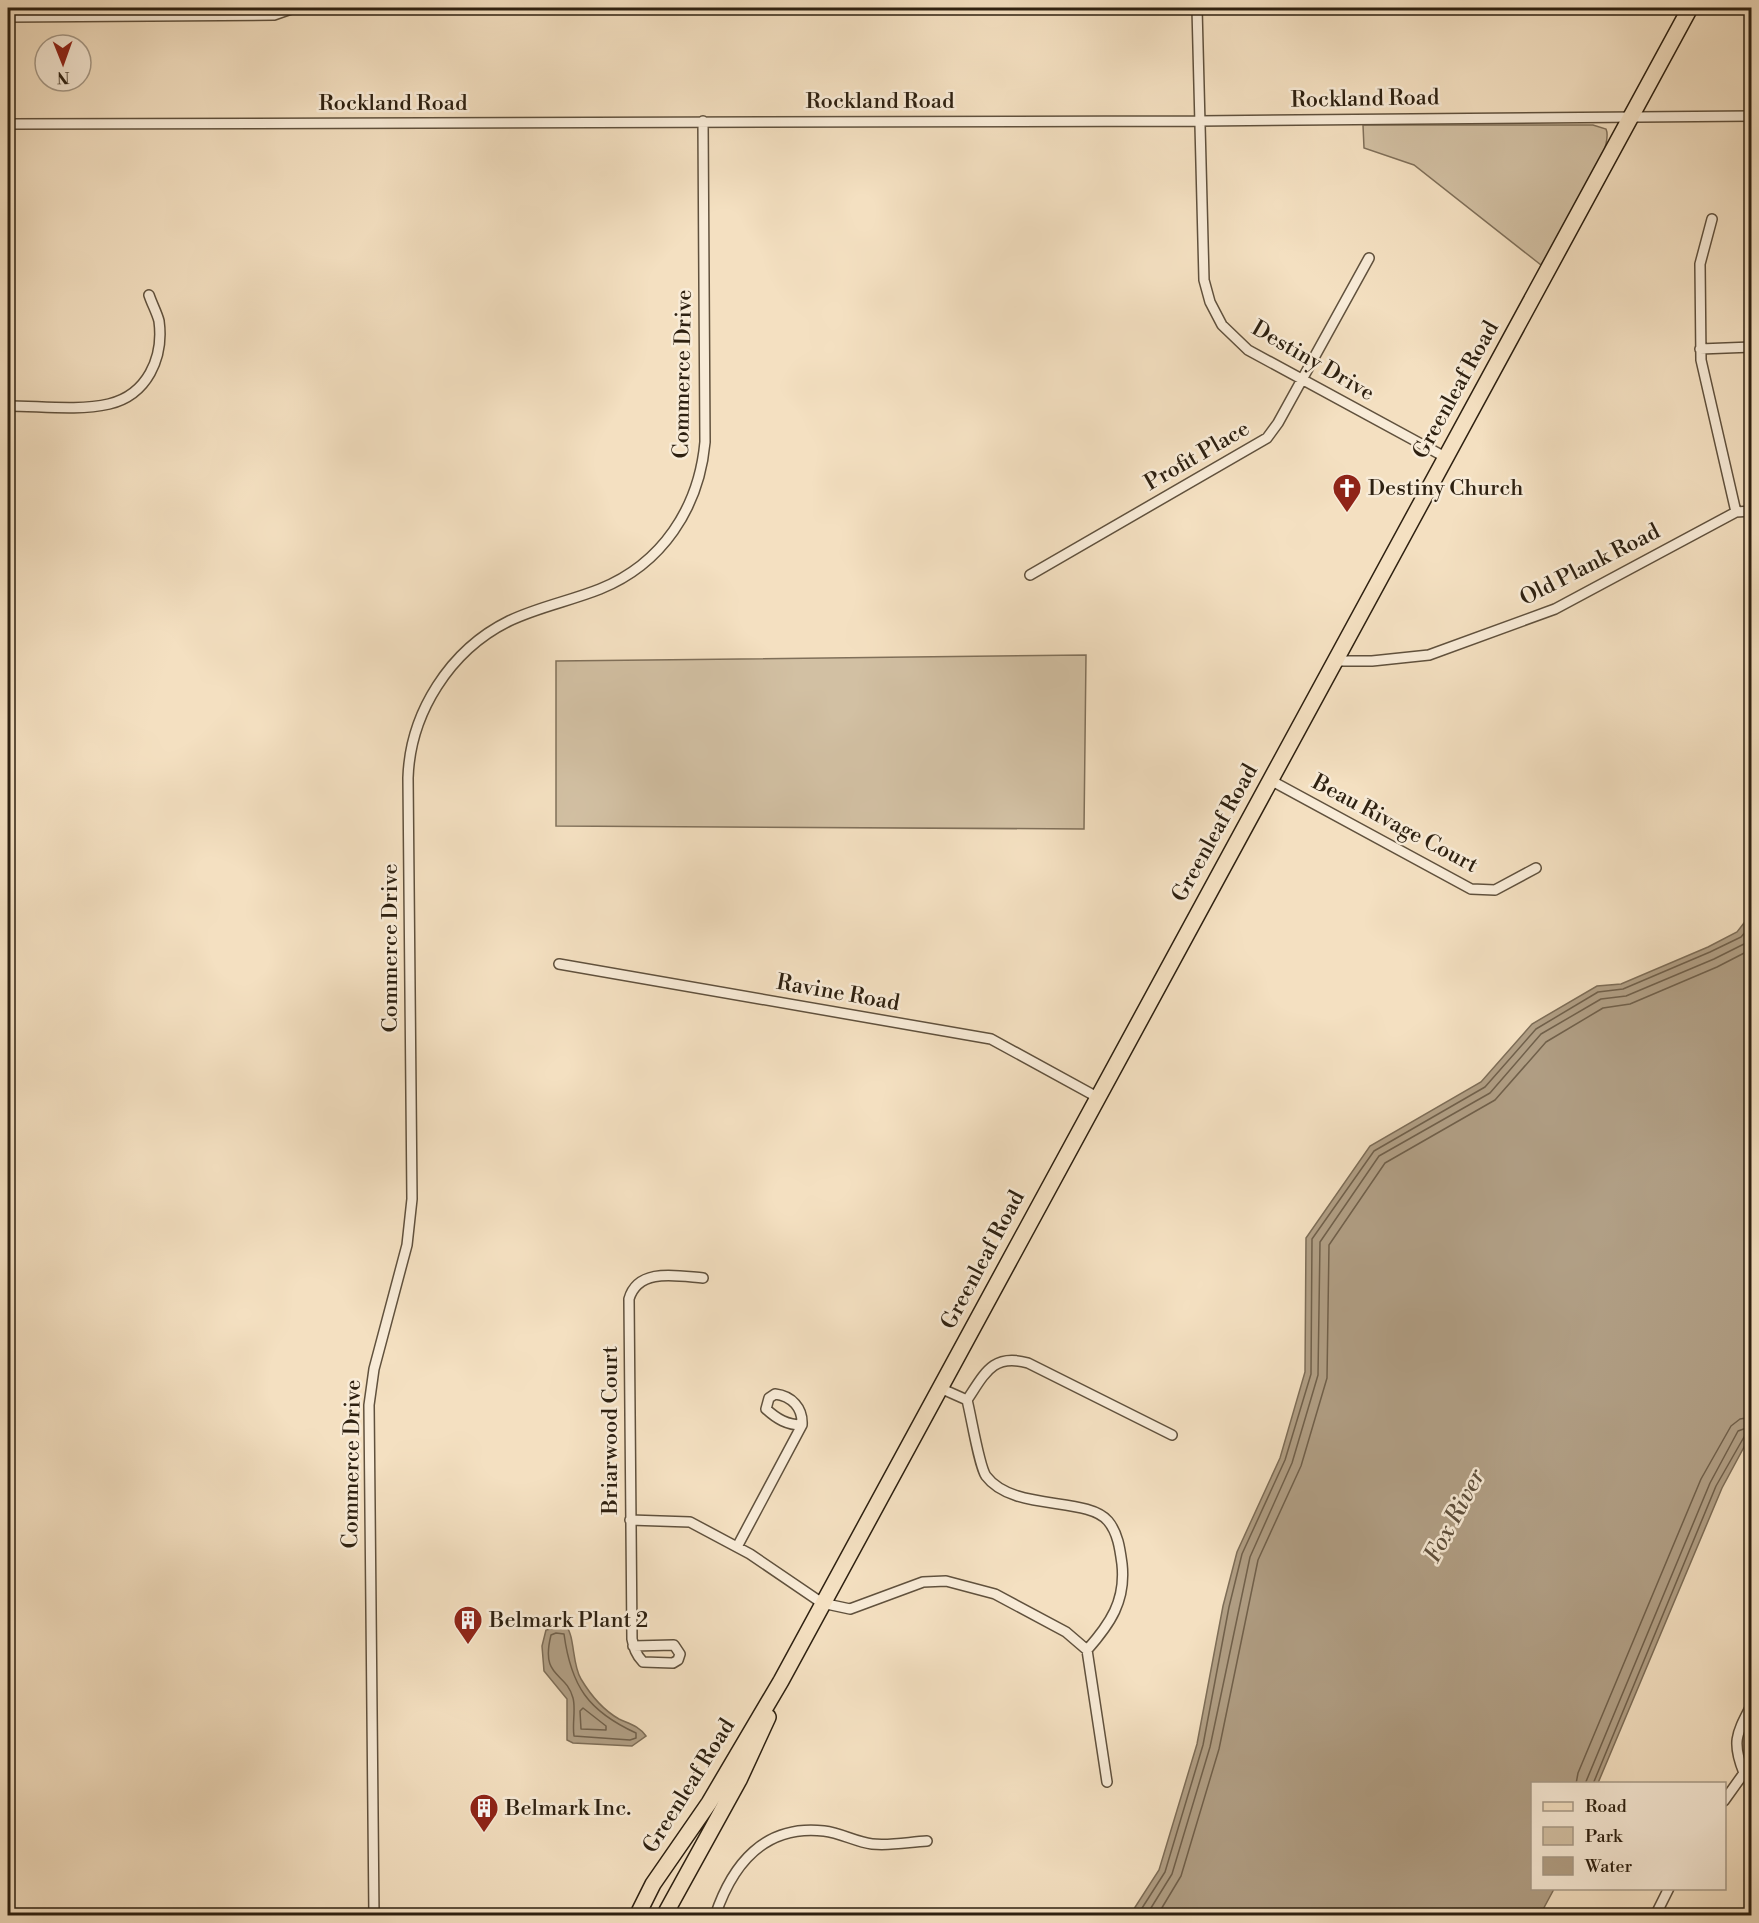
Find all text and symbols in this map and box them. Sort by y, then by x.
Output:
north arrow [33,33,93,93]
text: N [56,67,70,87]
street label: Rockland Road [1290,84,1440,114]
street label: Rockland Road [806,88,955,115]
street label: Rockland Road [319,90,468,117]
street label: Commerce Drive [668,289,698,459]
street label: Destiny Drive [1247,315,1379,407]
street label: Greenleaf Road [1407,316,1505,464]
street label: Profit Place [1140,415,1254,497]
church icon: Destiny Church [1331,472,1363,514]
place label: Destiny Church [1368,475,1523,502]
street label: Old Plank Road [1515,518,1665,612]
street label: Greenleaf Road [1166,759,1264,907]
street label: Beau Rivage Court [1307,768,1483,879]
street label: Commerce Drive [377,863,404,1033]
street label: Ravine Road [774,969,902,1017]
street label: Greenleaf Road [935,1186,1031,1334]
street label: Briarwood Court [597,1345,624,1515]
street label: Commerce Drive [337,1379,367,1549]
water label: Fox River [1418,1463,1492,1568]
building icon: Belmark Plant 2 [452,1604,484,1646]
place label: Belmark Plant 2 [488,1607,648,1634]
street label: Greenleaf Road [637,1713,741,1858]
legend [1531,1782,1726,1890]
building icon: Belmark Inc. [468,1792,500,1834]
place label: Belmark Inc. [504,1795,631,1822]
text: Road [1585,1795,1628,1818]
text: Park [1585,1825,1624,1848]
text: Water [1584,1855,1633,1878]

